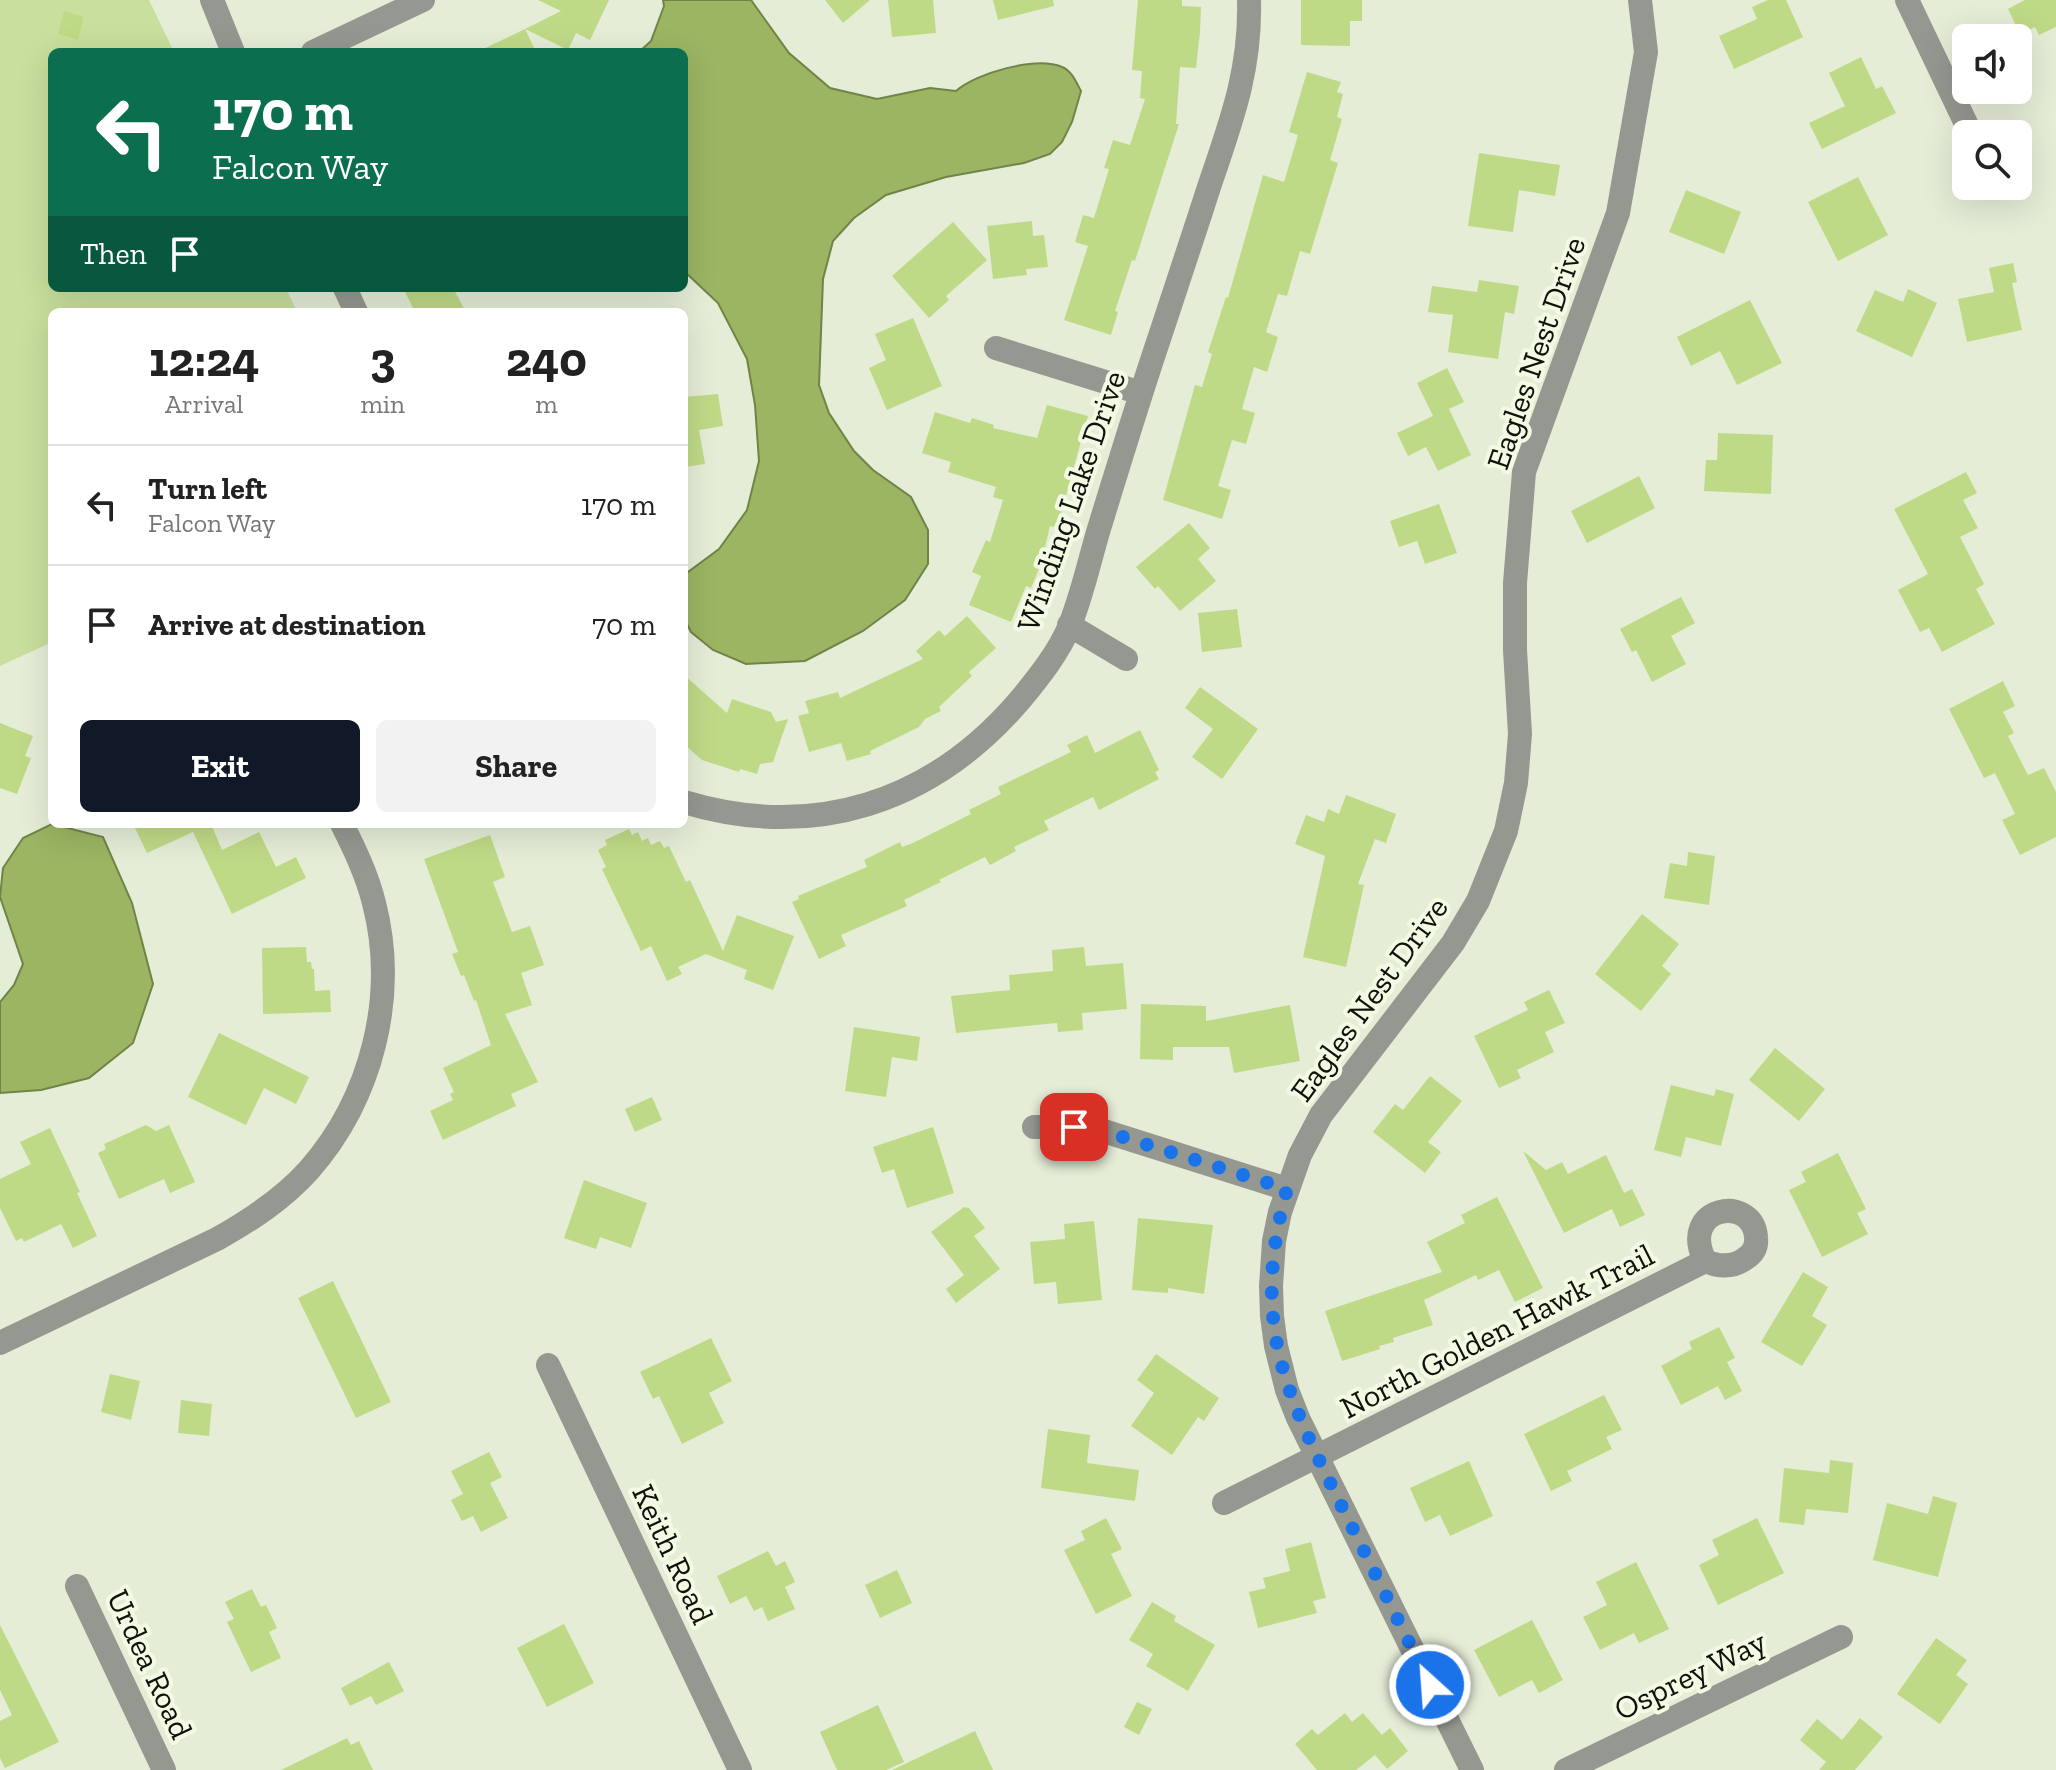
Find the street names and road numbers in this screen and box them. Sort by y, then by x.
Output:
street label: Eagles Nest Drive [1478,232,1594,474]
street label: Winding Lake Drive [1009,366,1133,636]
street label: Eagles Nest Drive [1282,890,1456,1108]
street label: North Golden Hawk Trail [1334,1235,1660,1427]
street label: Keith Road [624,1478,722,1630]
street label: Urdea Road [99,1584,201,1745]
street label: Osprey Way [1608,1622,1773,1728]

